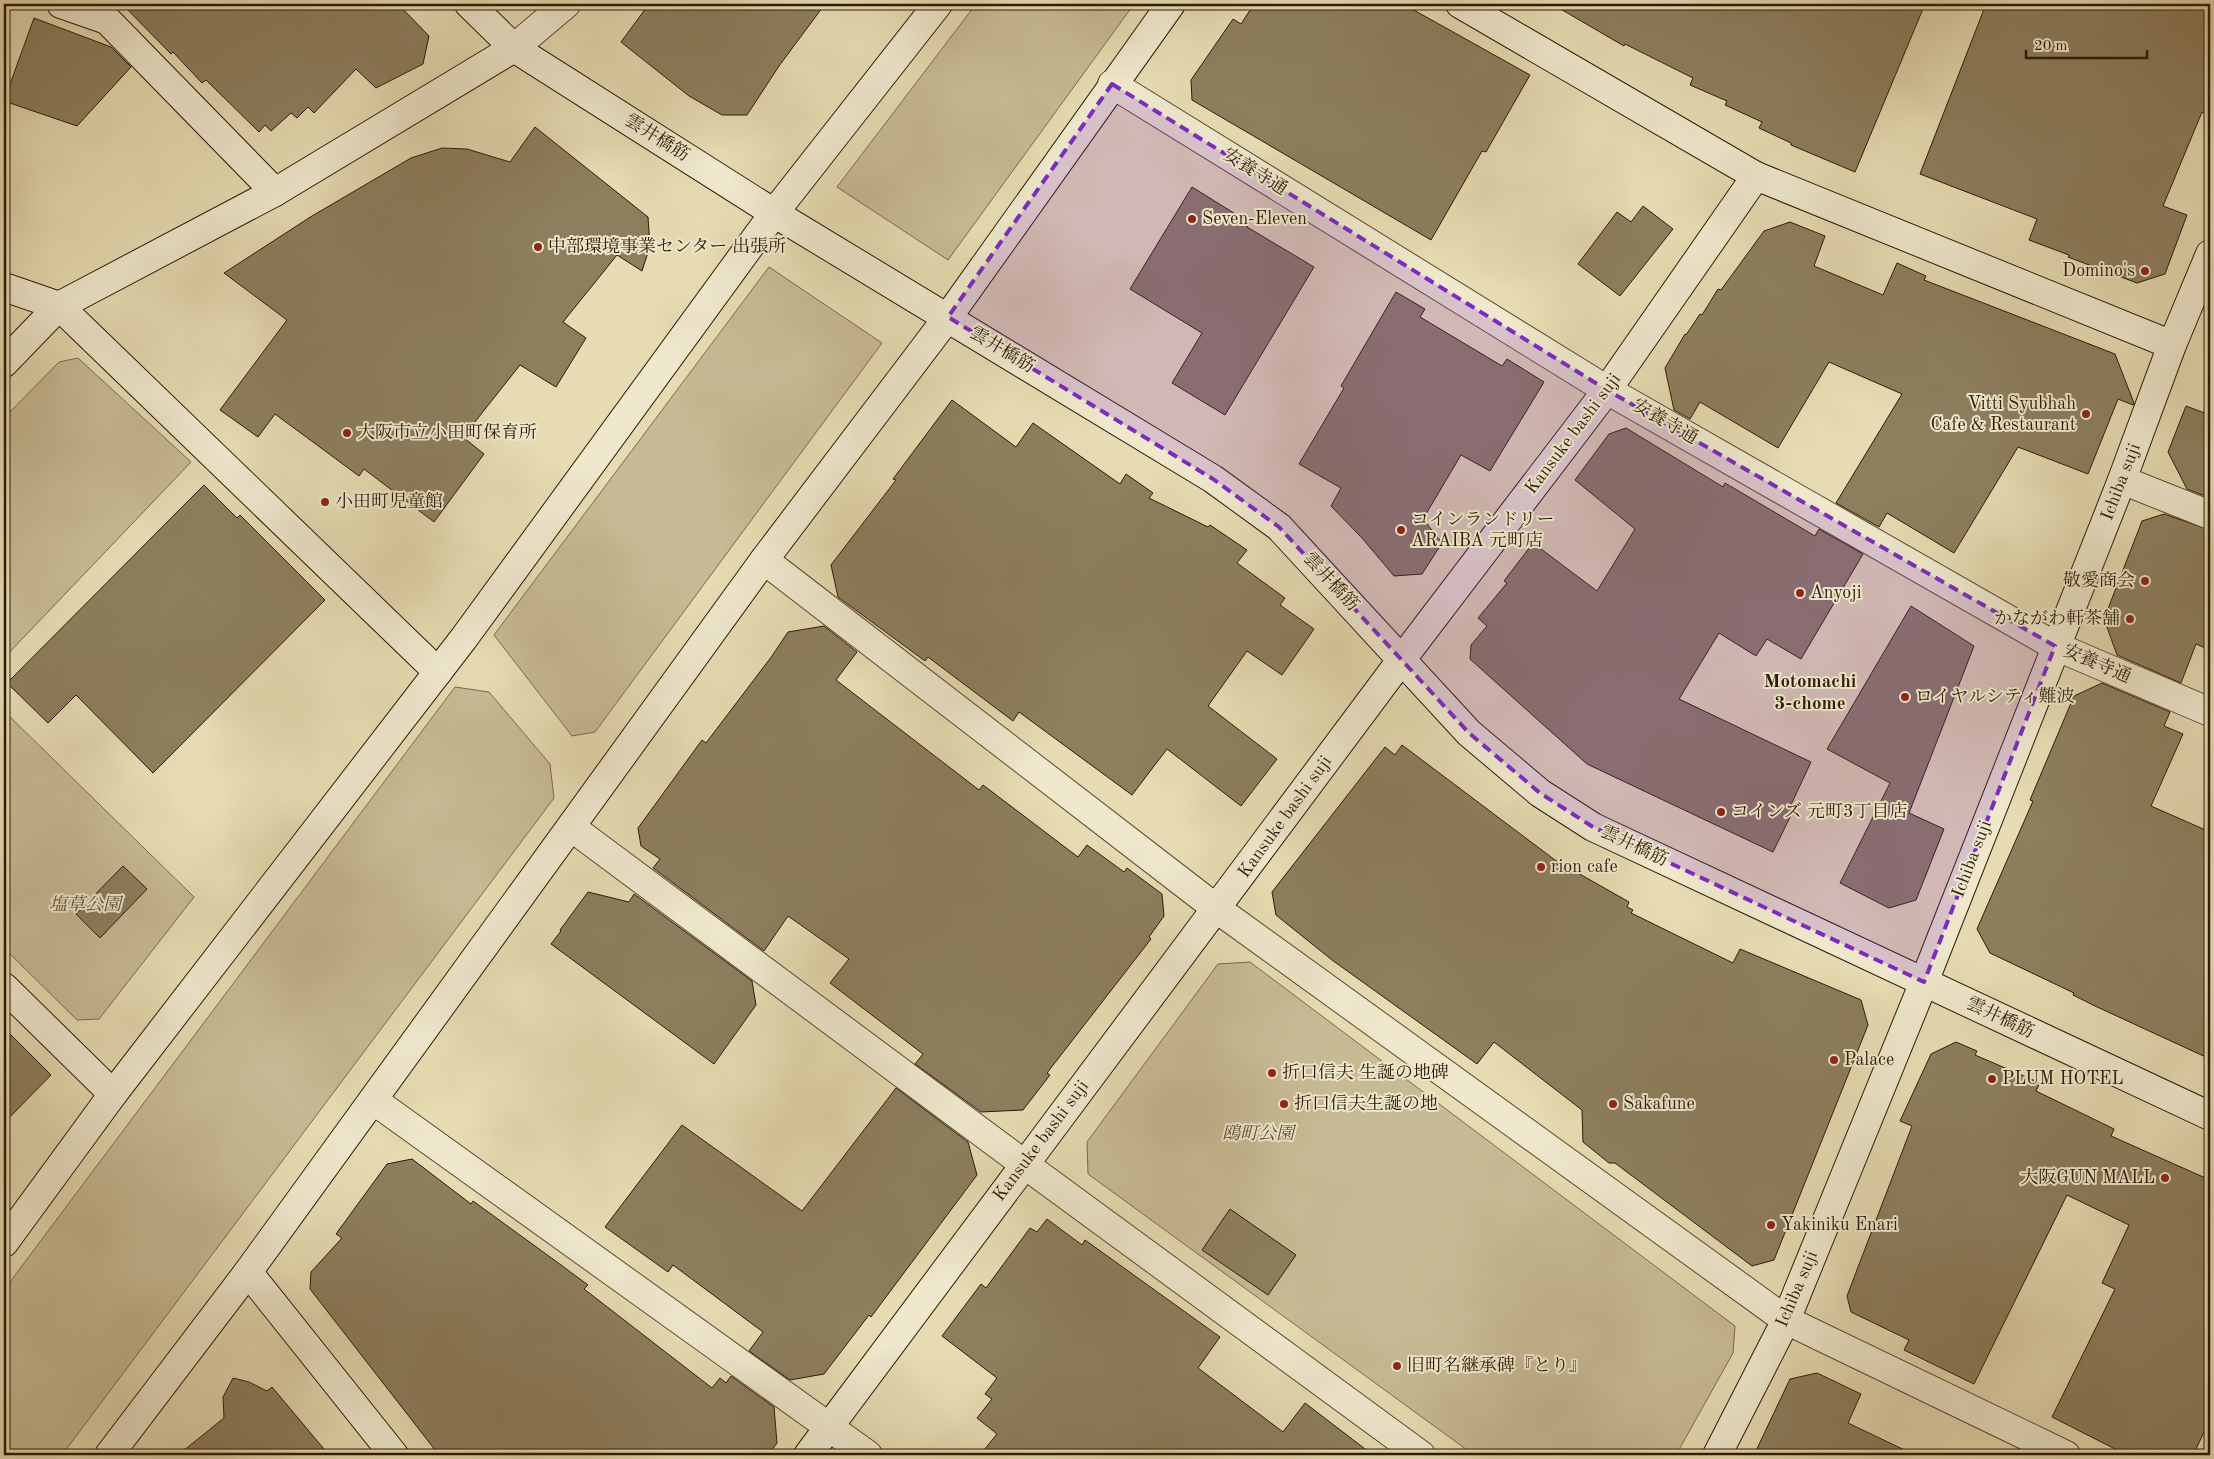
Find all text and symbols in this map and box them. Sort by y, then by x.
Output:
scale bar [2026,28,2148,60]
text: 20 m [2034,39,2068,54]
street label: 雲井橋筋 [622,110,693,165]
street label: 安養寺通 [1220,144,1291,199]
place label: Seven-Eleven [1202,210,1307,228]
marker: Seven-Eleven [1186,213,1198,225]
place label: 中部環境事業センター 出張所 [548,236,786,256]
marker: 中部環境事業センター 出張所 [532,241,544,253]
place label: Domino's [2062,262,2135,280]
marker: Domino's [2139,265,2151,277]
street label: 雲井橋筋 [967,322,1039,376]
street label: Kansuke bashi suji [1522,370,1624,498]
street label: 安養寺通 [1629,394,1702,448]
place label: Vitti Syubhah Cafe & Restaurant [1931,395,2076,434]
marker: Vitti Syubhah Cafe & Restaurant [2080,408,2092,420]
place label: 大阪市立小田町保育所 [357,422,537,442]
marker: 大阪市立小田町保育所 [341,427,353,439]
street label: Ichiba suji [2098,441,2144,523]
place label: 小田町児童館 [335,491,443,511]
marker: 小田町児童館 [319,496,331,508]
place label: コインランドリー ARAIBA 元町店 [1411,511,1554,550]
marker: コインランドリー ARAIBA 元町店 [1395,524,1407,536]
street label: 雲井橋筋 [1300,548,1364,614]
place label: 敬愛商会 [2063,570,2135,590]
marker: 敬愛商会 [2139,575,2151,587]
place label: Anyoji [1810,584,1862,602]
marker: Anyoji [1794,587,1806,599]
place label: かながわ軒茶舗 [1994,608,2120,628]
marker: かながわ軒茶舗 [2124,613,2136,625]
street label: 安養寺通 [2060,640,2134,686]
district label: Motomachi 3-chome [1764,673,1857,714]
place label: ロイヤルシティ難波 [1915,686,2074,706]
marker: ロイヤルシティ難波 [1899,691,1911,703]
street label: Kansuke bashi suji [1235,753,1335,881]
place label: コインズ 元町3丁目店 [1731,801,1907,821]
marker: コインズ 元町3丁目店 [1715,806,1727,818]
street label: Ichiba suji [1949,818,1995,900]
street label: 雲井橋筋 [1598,821,1671,869]
place label: rion cafe [1551,858,1618,876]
marker: rion cafe [1535,861,1547,873]
park label: 塩草公園 [49,894,124,914]
street label: 雲井橋筋 [1964,993,2037,1041]
place label: Palace [1844,1051,1894,1069]
marker: Palace [1828,1054,1840,1066]
place label: 折口信夫 生誕の地碑 [1282,1062,1449,1082]
marker: 折口信夫 生誕の地碑 [1266,1067,1278,1079]
place label: PLUM HOTEL [2002,1070,2124,1088]
marker: PLUM HOTEL [1986,1073,1998,1085]
street label: Kansuke bashi suji [990,1077,1092,1205]
place label: 折口信夫生誕の地 [1294,1093,1438,1113]
place label: Sakafune [1623,1095,1695,1113]
marker: 折口信夫生誕の地 [1278,1098,1290,1110]
marker: Sakafune [1607,1098,1619,1110]
park label: 鴎町公園 [1222,1123,1297,1143]
place label: 大阪GUN MALL [2020,1167,2155,1187]
marker: 大阪GUN MALL [2159,1172,2171,1184]
place label: Yakiniku Enari [1781,1216,1898,1234]
marker: Yakiniku Enari [1765,1219,1777,1231]
street label: Ichiba suji [1773,1248,1821,1330]
place label: 旧町名継承碑『とり』 [1407,1355,1587,1375]
marker: 旧町名継承碑『とり』 [1391,1360,1403,1372]

